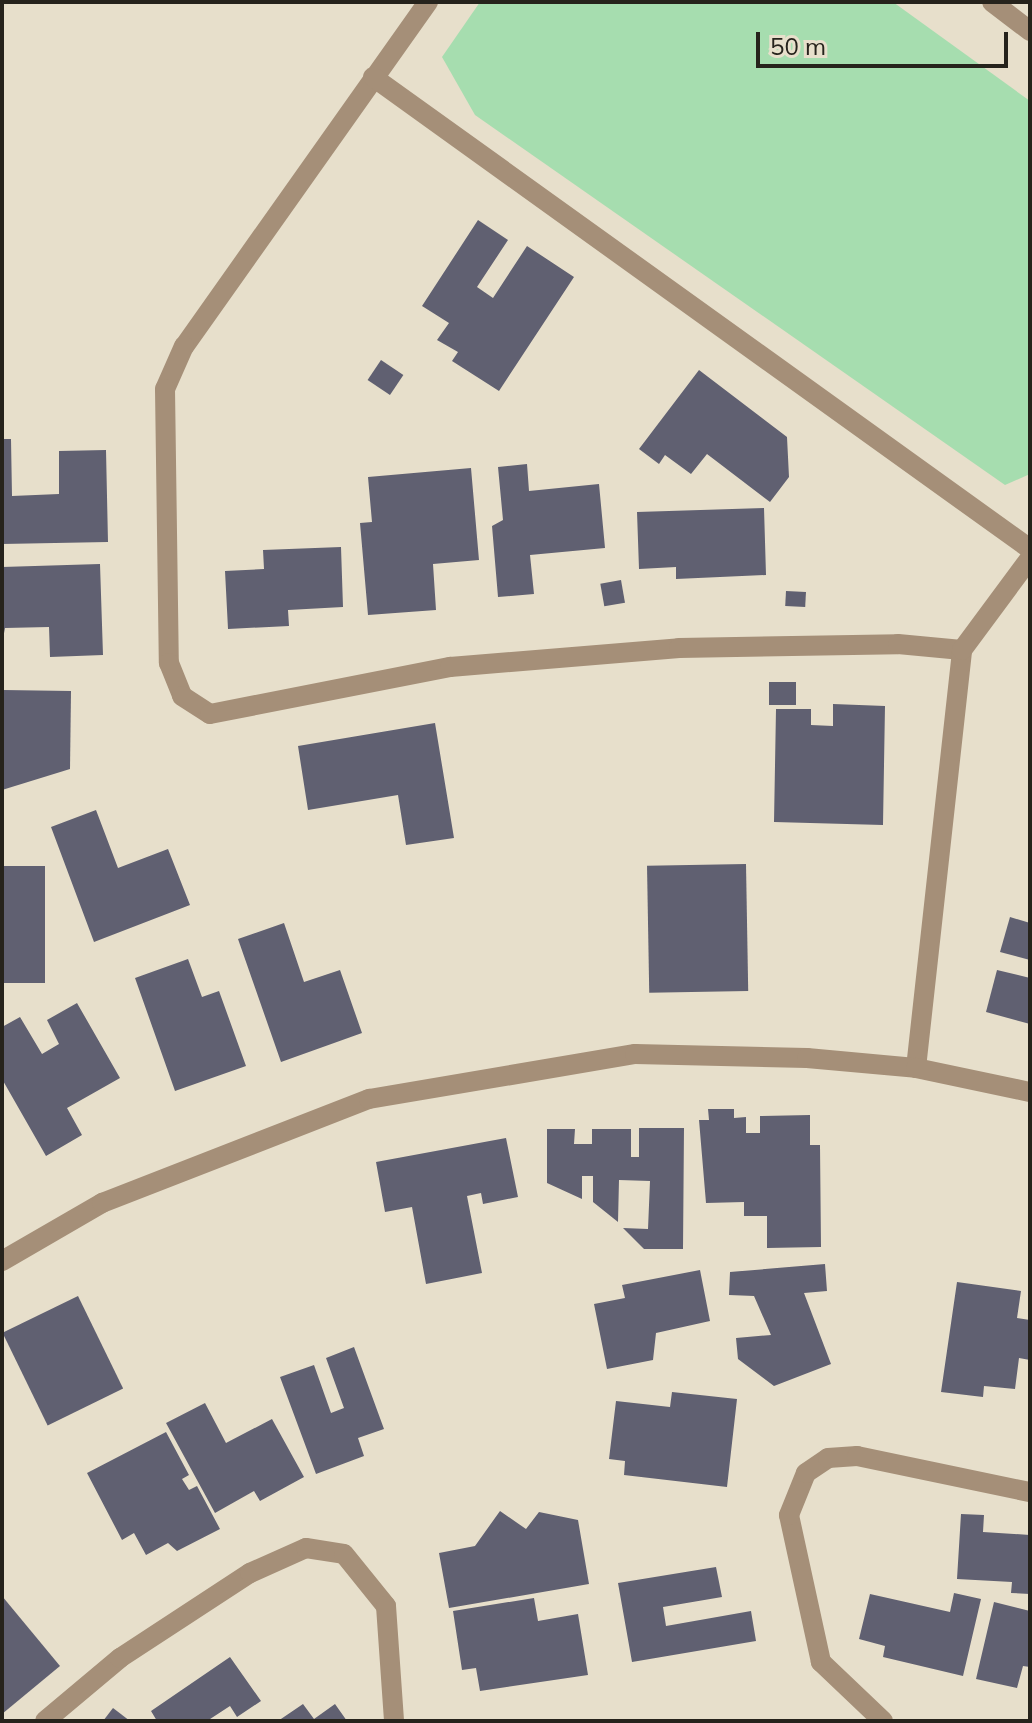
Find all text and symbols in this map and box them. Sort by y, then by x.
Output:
scale bar [760,16,1012,66]
text: 50 m [770,31,826,61]

